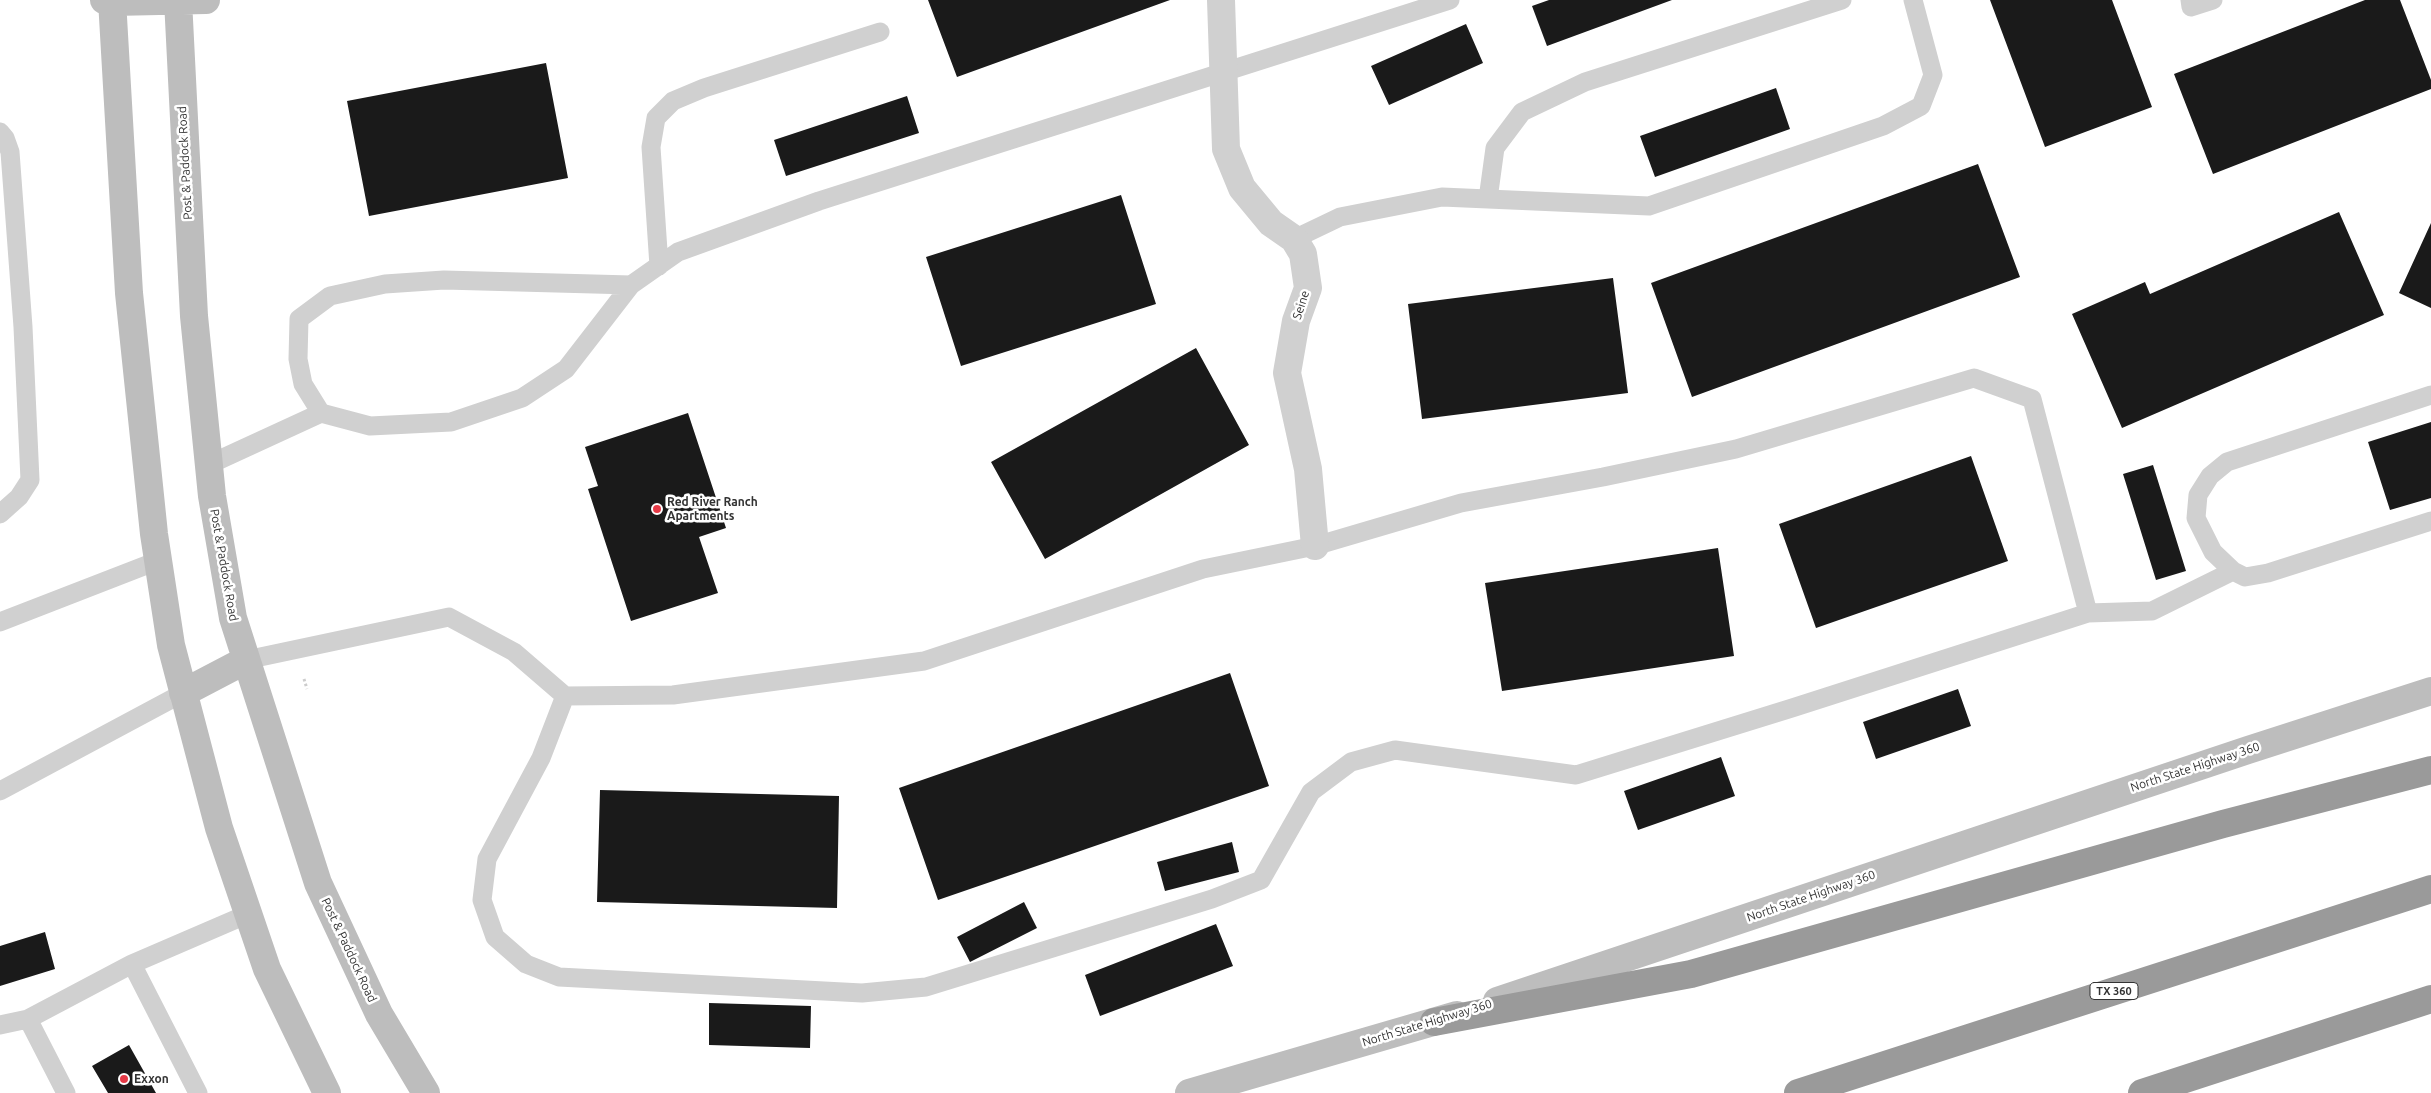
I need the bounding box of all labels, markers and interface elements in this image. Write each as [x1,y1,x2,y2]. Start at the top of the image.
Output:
street label: Post & Paddock Road [175,106,195,220]
street label: Seine [1290,289,1312,321]
place label: Red River Ranch Apartments [667,495,758,523]
marker: Red River Ranch Apartments [651,503,663,515]
street label: Post & Paddock Road [207,508,241,622]
street label: North State Highway 360 [2129,739,2261,795]
street label: North State Highway 360 [1745,867,1877,925]
street label: Post & Paddock Road [318,895,380,1005]
road number: TX 360 [2090,982,2138,999]
street label: North State Highway 360 [1360,996,1494,1050]
place label: Exxon [134,1072,169,1086]
marker: Exxon [118,1073,130,1085]

